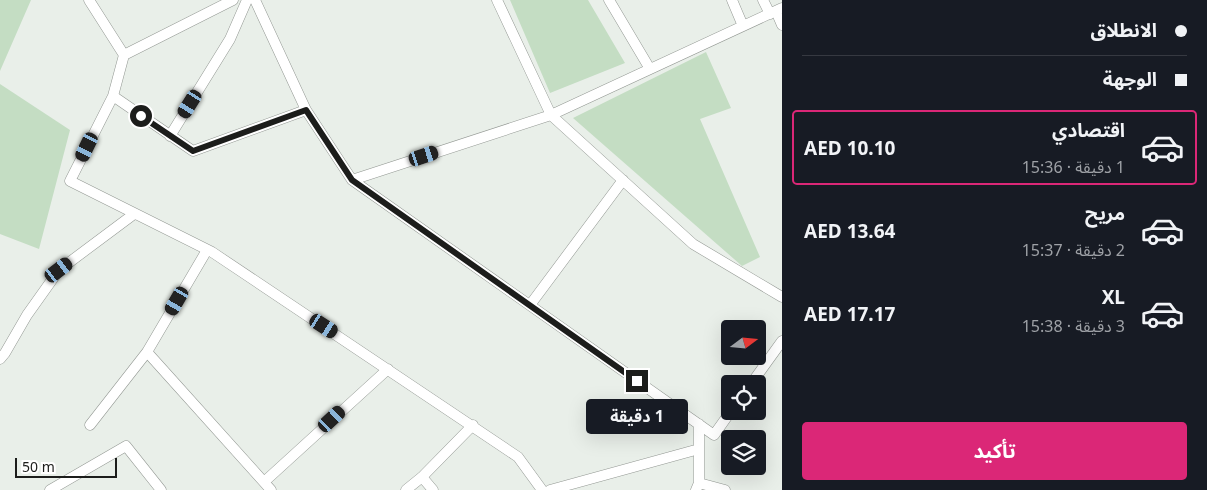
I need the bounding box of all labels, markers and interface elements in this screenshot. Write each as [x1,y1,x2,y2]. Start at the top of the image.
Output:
text: الانطلاق [1091,17,1157,43]
text: الوجهة [1103,66,1157,92]
car [175,87,204,121]
route start [130,105,152,127]
text: اقتصادي [1052,117,1125,143]
icon: car [1140,125,1185,170]
car [73,130,100,164]
text: AED 10.10 [804,135,895,161]
car [407,144,440,168]
text: 1 دقيقة · 15:36 [1022,156,1125,178]
text: مريح [1085,200,1125,226]
icon: car [1140,208,1185,253]
text: AED 13.64 [804,218,895,244]
text: 2 دقيقة · 15:37 [1022,239,1125,261]
car [42,255,75,285]
car [163,284,190,318]
text: XL [1102,284,1125,310]
icon: car [1140,291,1185,336]
text: AED 17.17 [804,301,895,327]
car [307,312,340,340]
text: 3 دقيقة · 15:38 [1022,315,1125,337]
north arrow [721,320,766,365]
map controls [721,320,766,475]
route end [626,370,648,392]
button: locate [721,375,766,420]
callout: 1 دقيقة [586,398,688,434]
car [315,403,348,435]
text: 1 دقيقة [610,405,664,427]
button: تأكيد [802,422,1187,480]
button: layers [721,430,766,475]
scale bar [15,455,118,478]
text: 50 m [22,457,55,476]

